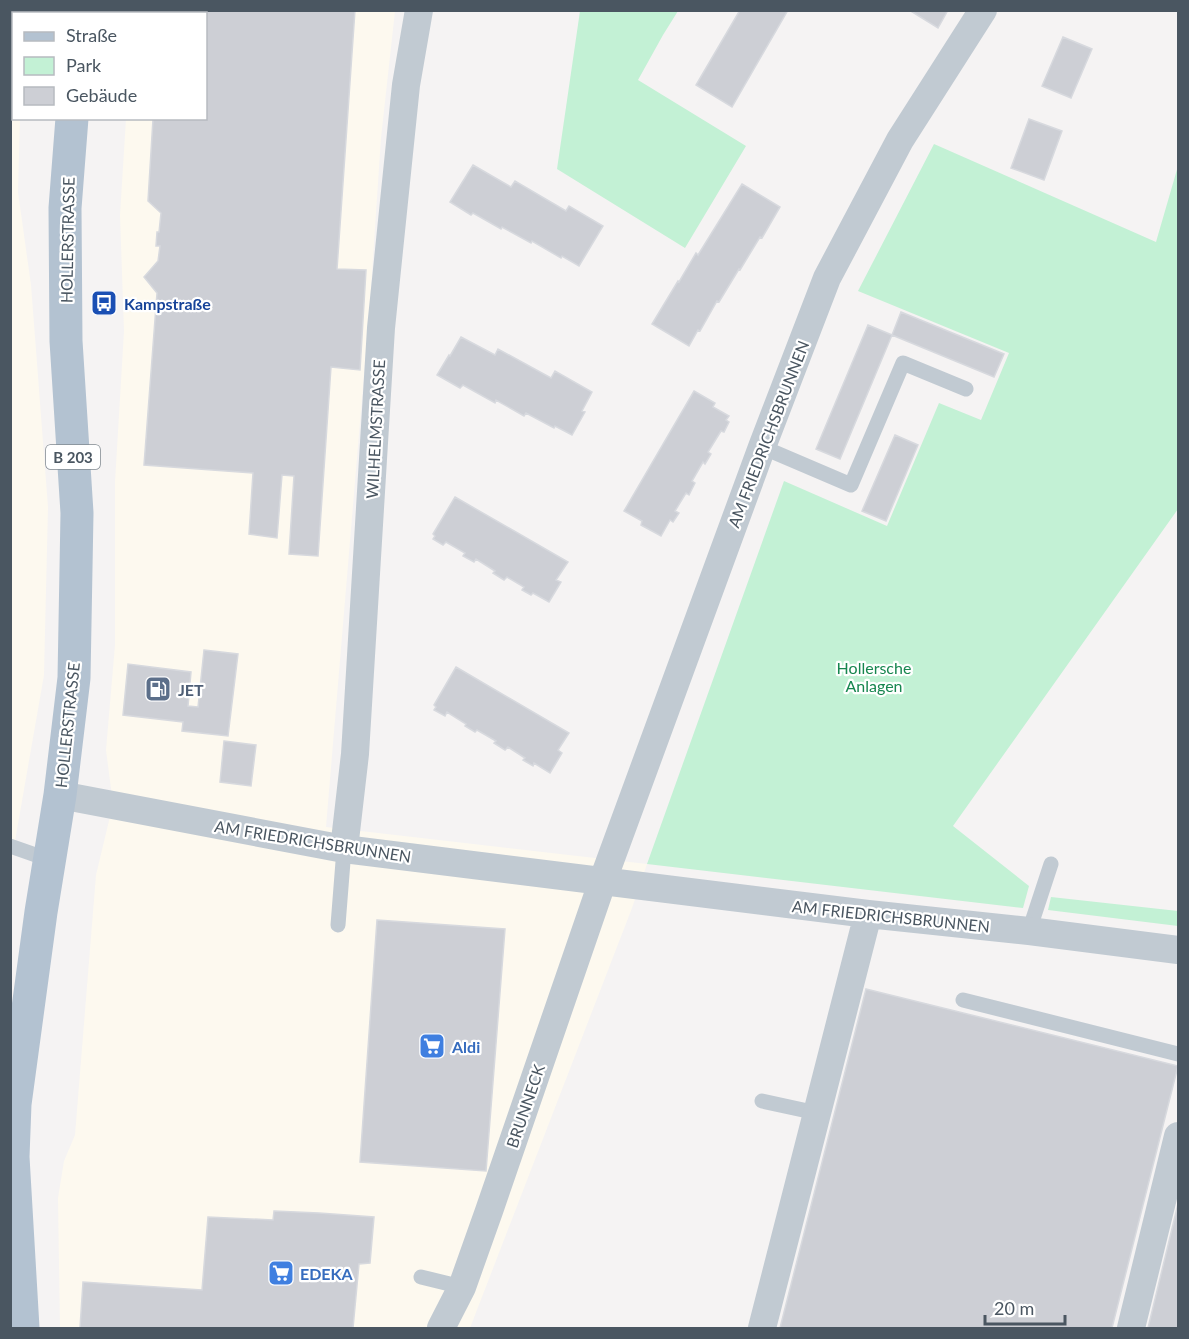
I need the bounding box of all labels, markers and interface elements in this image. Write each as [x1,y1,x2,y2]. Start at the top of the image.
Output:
legend [12,12,207,120]
text: Straße [66,24,117,46]
text: Park [66,54,102,76]
text: Gebäude [66,84,137,106]
street label: HOLLERSTRASSE [56,177,78,303]
bus stop icon: Kampstraße [89,288,119,318]
place label: Kampstraße [124,294,211,313]
street label: AM FRIEDRICHSBRUNNEN [724,338,812,530]
street label: WILHELMSTRASSE [362,359,388,499]
road number: B 203 [46,445,100,469]
park label: Hollersche Anlagen [837,658,911,695]
street label: HOLLERSTRASSE [51,661,83,789]
fuel station icon: JET [143,674,173,704]
place label: JET [178,680,204,699]
street label: AM FRIEDRICHSBRUNNEN [213,816,413,866]
street label: AM FRIEDRICHSBRUNNEN [791,896,991,936]
supermarket icon: Aldi [417,1031,447,1061]
place label: Aldi [451,1037,480,1056]
street label: BRUNNECK [502,1062,548,1150]
supermarket icon: EDEKA [266,1258,296,1288]
place label: EDEKA [300,1264,354,1283]
scale bar [985,1288,1064,1326]
text: 20 m [994,1297,1034,1319]

